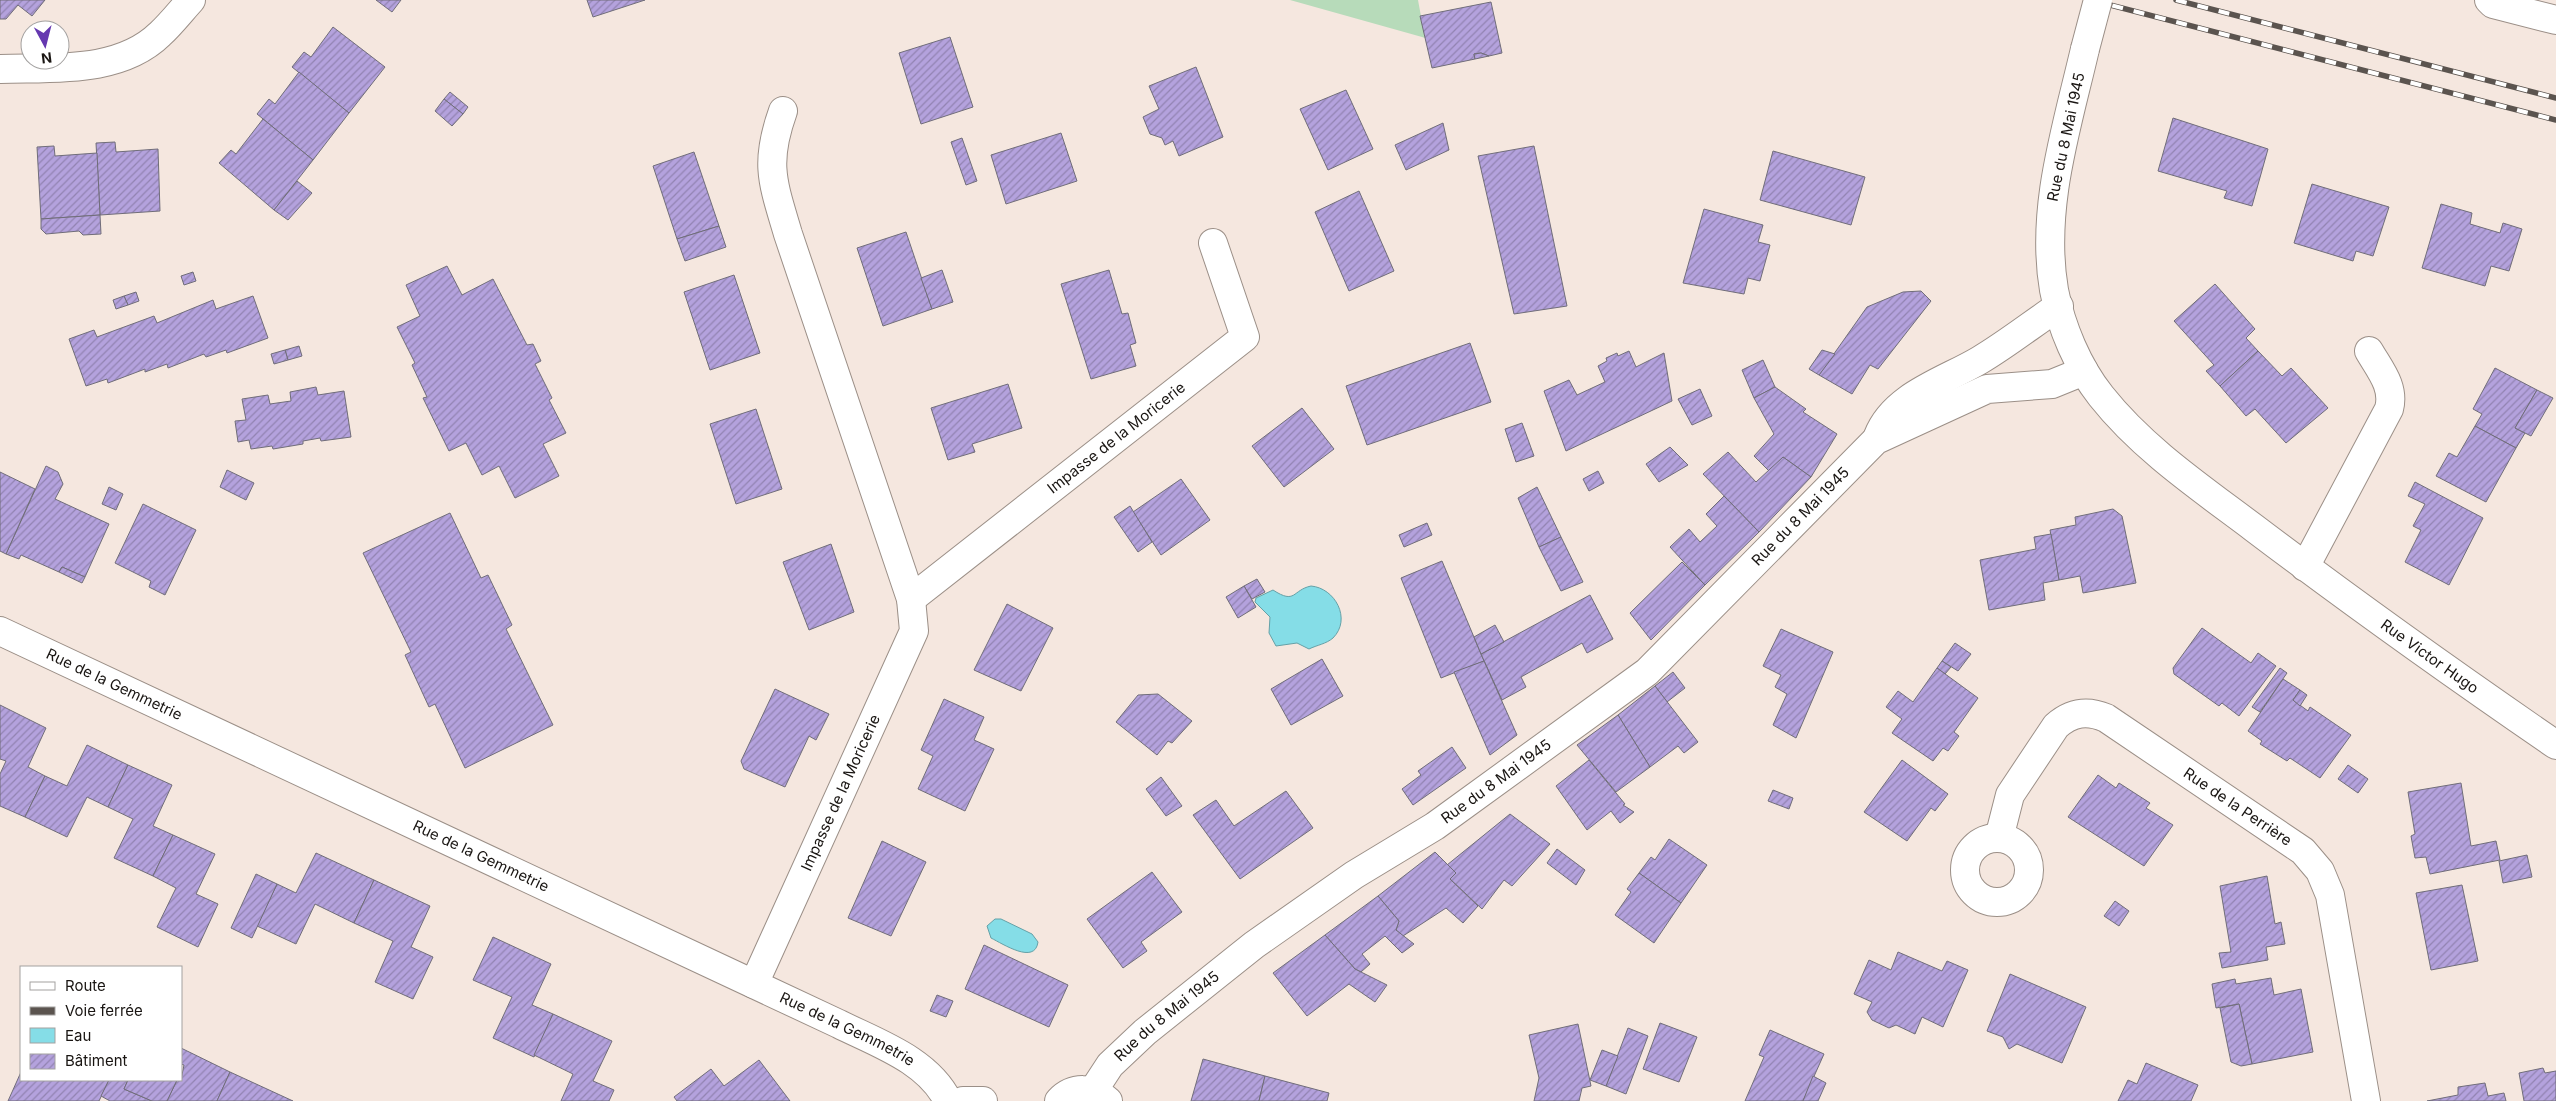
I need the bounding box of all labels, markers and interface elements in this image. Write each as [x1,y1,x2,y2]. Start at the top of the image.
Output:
north arrow [20,20,70,70]
text: N [40,49,53,67]
street label: Rue du 8 Mai 1945 [2043,71,2088,203]
street label: Impasse de la Moricerie [1043,378,1189,497]
street label: Rue du 8 Mai 1945 [1747,463,1853,569]
street label: Rue Victor Hugo [2377,615,2483,697]
street label: Rue de la Gemmetrie [43,644,185,724]
street label: Impasse de la Moricerie [797,711,884,874]
street label: Rue du 8 Mai 1945 [1437,735,1555,827]
street label: Rue de la Perrière [2180,763,2296,850]
street label: Rue de la Gemmetrie [410,816,552,896]
legend [20,966,182,1081]
street label: Rue du 8 Mai 1945 [1110,966,1223,1065]
text: Route [65,976,106,995]
street label: Rue de la Gemmetrie [777,988,919,1070]
text: Voie ferrée [65,1001,143,1020]
text: Eau [65,1026,91,1045]
text: Bâtiment [65,1051,128,1070]

